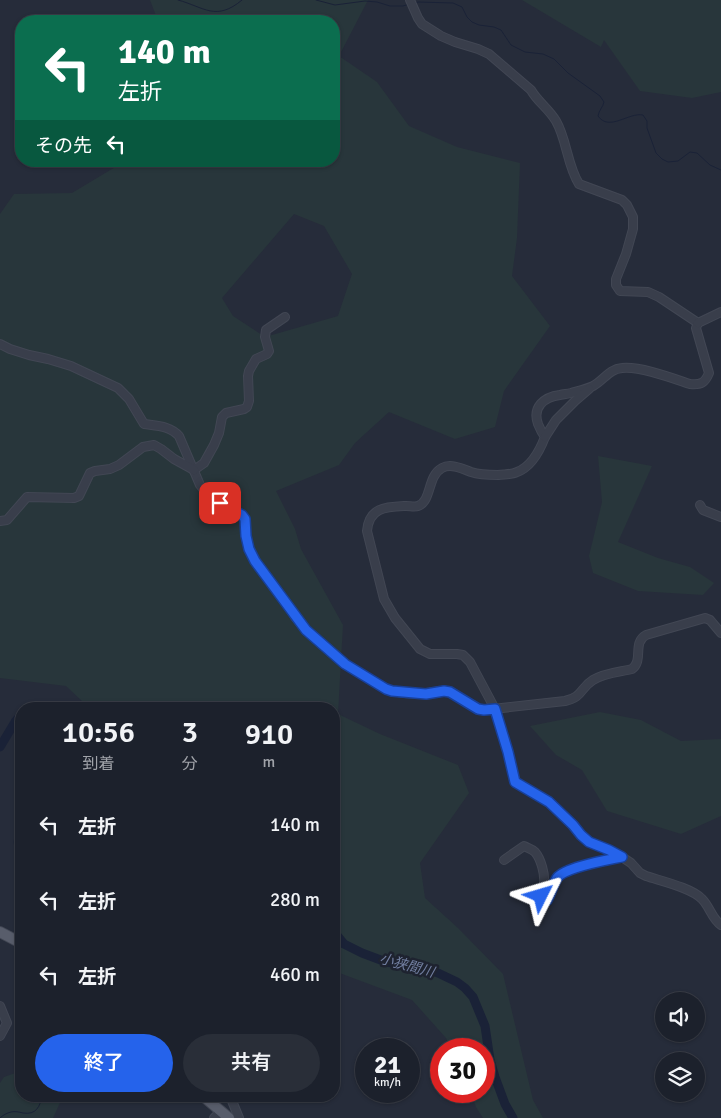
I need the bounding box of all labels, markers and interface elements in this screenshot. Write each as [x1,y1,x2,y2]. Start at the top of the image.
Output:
text: 140 m [118,30,211,73]
icon: left [35,35,100,100]
text: 左折 [118,78,162,105]
icon: left [102,130,130,158]
text: その先 [35,134,92,158]
pin [199,482,241,524]
icon: arrive [206,489,234,517]
text: 10:56 [62,714,135,751]
text: 3 [182,714,198,751]
text: 910 [245,716,293,753]
text: m [263,752,275,772]
text: 到着 [82,754,114,774]
text: 分 [182,754,198,774]
icon: left [35,811,63,839]
text: 140 m [270,813,320,837]
text: 左折 [78,815,116,839]
position arrow [514,869,566,921]
icon: left [35,886,63,914]
text: 280 m [270,888,320,912]
text: 左折 [78,890,116,914]
water label: 小狭間川 [378,950,438,981]
icon: left [35,961,63,989]
text: 460 m [270,963,320,987]
text: 左折 [78,965,116,989]
map controls [655,992,705,1102]
button: sound [655,992,705,1042]
button: 終了 [35,1034,173,1092]
button: 共有 [183,1034,320,1092]
speed limit sign: 30 [430,1038,495,1103]
text: 21 [374,1049,401,1080]
button: layers [655,1052,705,1102]
text: km/h [374,1075,401,1090]

